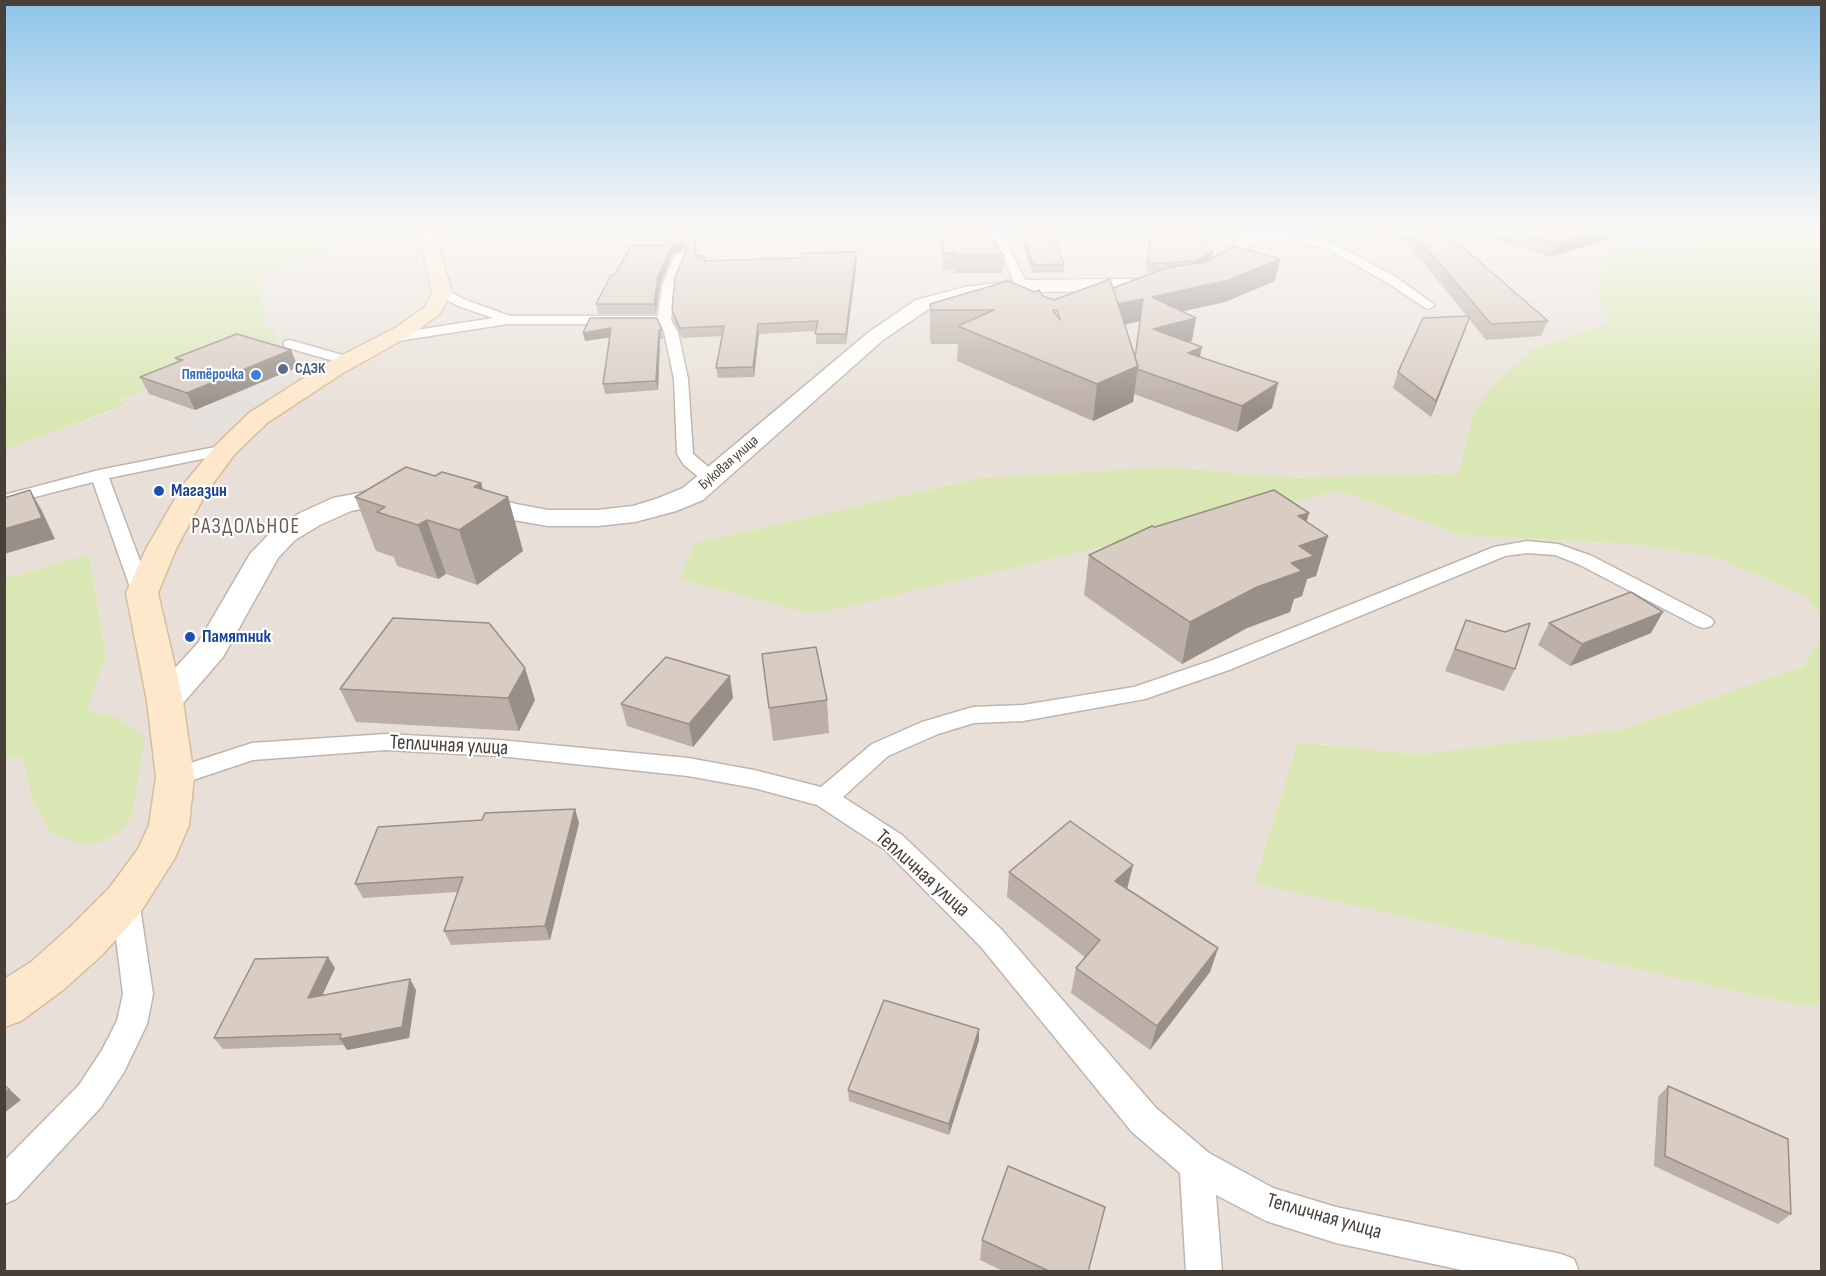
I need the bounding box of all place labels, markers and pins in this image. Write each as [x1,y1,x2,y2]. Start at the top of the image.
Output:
place label: СДЭК [295,360,325,378]
marker: СДЭК [276,362,290,376]
place label: Пятёрочка [182,366,244,384]
marker: Пятёрочка [249,368,263,382]
place label: Магазин [171,480,227,502]
marker: Магазин [152,484,166,498]
place label: Памятник [202,626,271,648]
marker: Памятник [183,630,197,644]

